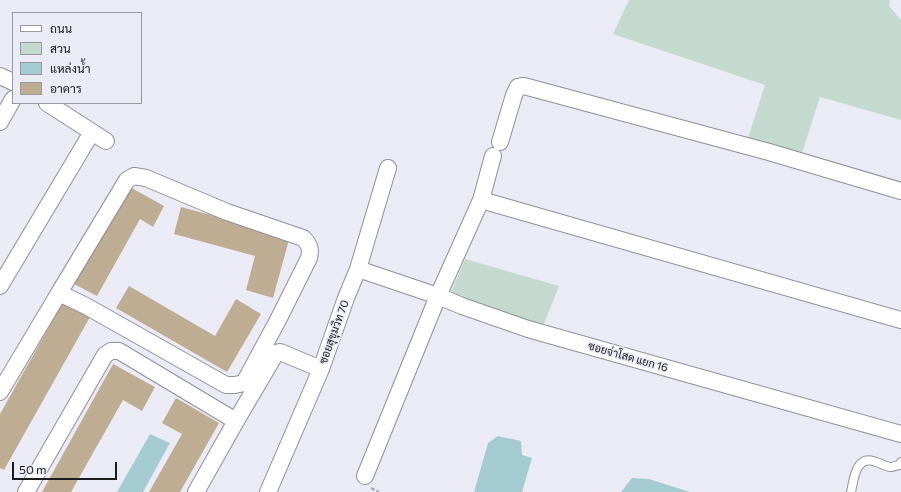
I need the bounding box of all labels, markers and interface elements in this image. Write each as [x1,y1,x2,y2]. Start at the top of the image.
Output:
legend [12,12,142,104]
text: ถนน [50,21,72,35]
text: สวน [50,41,71,55]
text: แหล่งน้ำ [50,61,90,75]
text: อาคาร [50,81,82,95]
street label: ซอยสุขุมวิท 70 [316,298,352,366]
street label: ซอยจ่าโสด แยก 16 [586,339,670,375]
scale bar [14,454,119,480]
text: 50 m [19,462,47,476]

